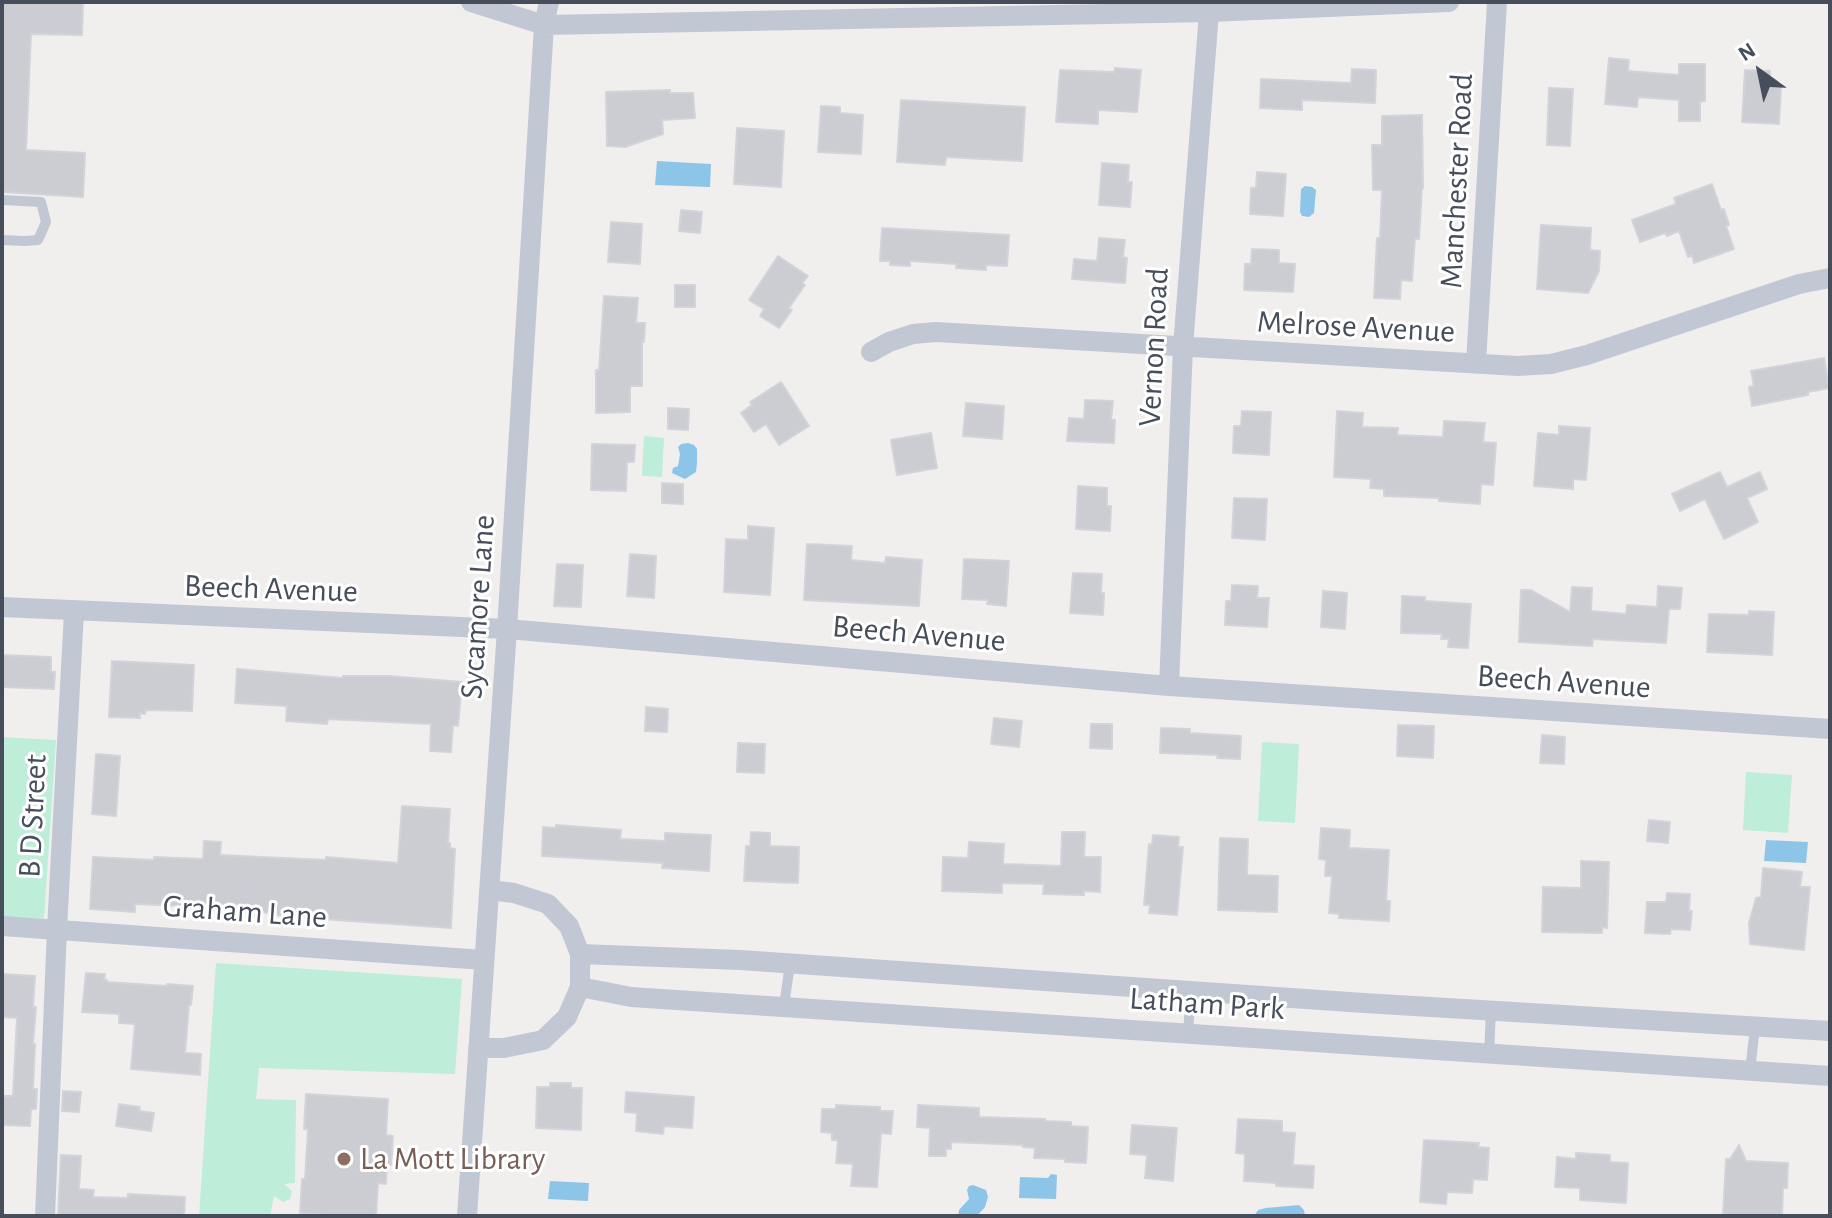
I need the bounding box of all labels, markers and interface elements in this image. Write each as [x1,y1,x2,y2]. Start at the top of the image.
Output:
north arrow [1720,32,1800,112]
text: N [1735,38,1759,65]
street label: Manchester Road [1432,73,1482,289]
street label: Vernon Road [1131,267,1177,427]
street label: Melrose Avenue [1256,303,1456,351]
street label: Sycamore Lane [452,514,504,700]
street label: Beech Avenue [183,567,359,611]
street label: Beech Avenue [831,607,1007,661]
street label: Beech Avenue [1476,657,1652,707]
street label: B D Street [11,753,55,879]
street label: Graham Lane [162,887,328,937]
street label: Latham Park [1128,979,1286,1029]
place label: La Mott Library [360,1140,545,1178]
marker: La Mott Library [335,1150,353,1168]

